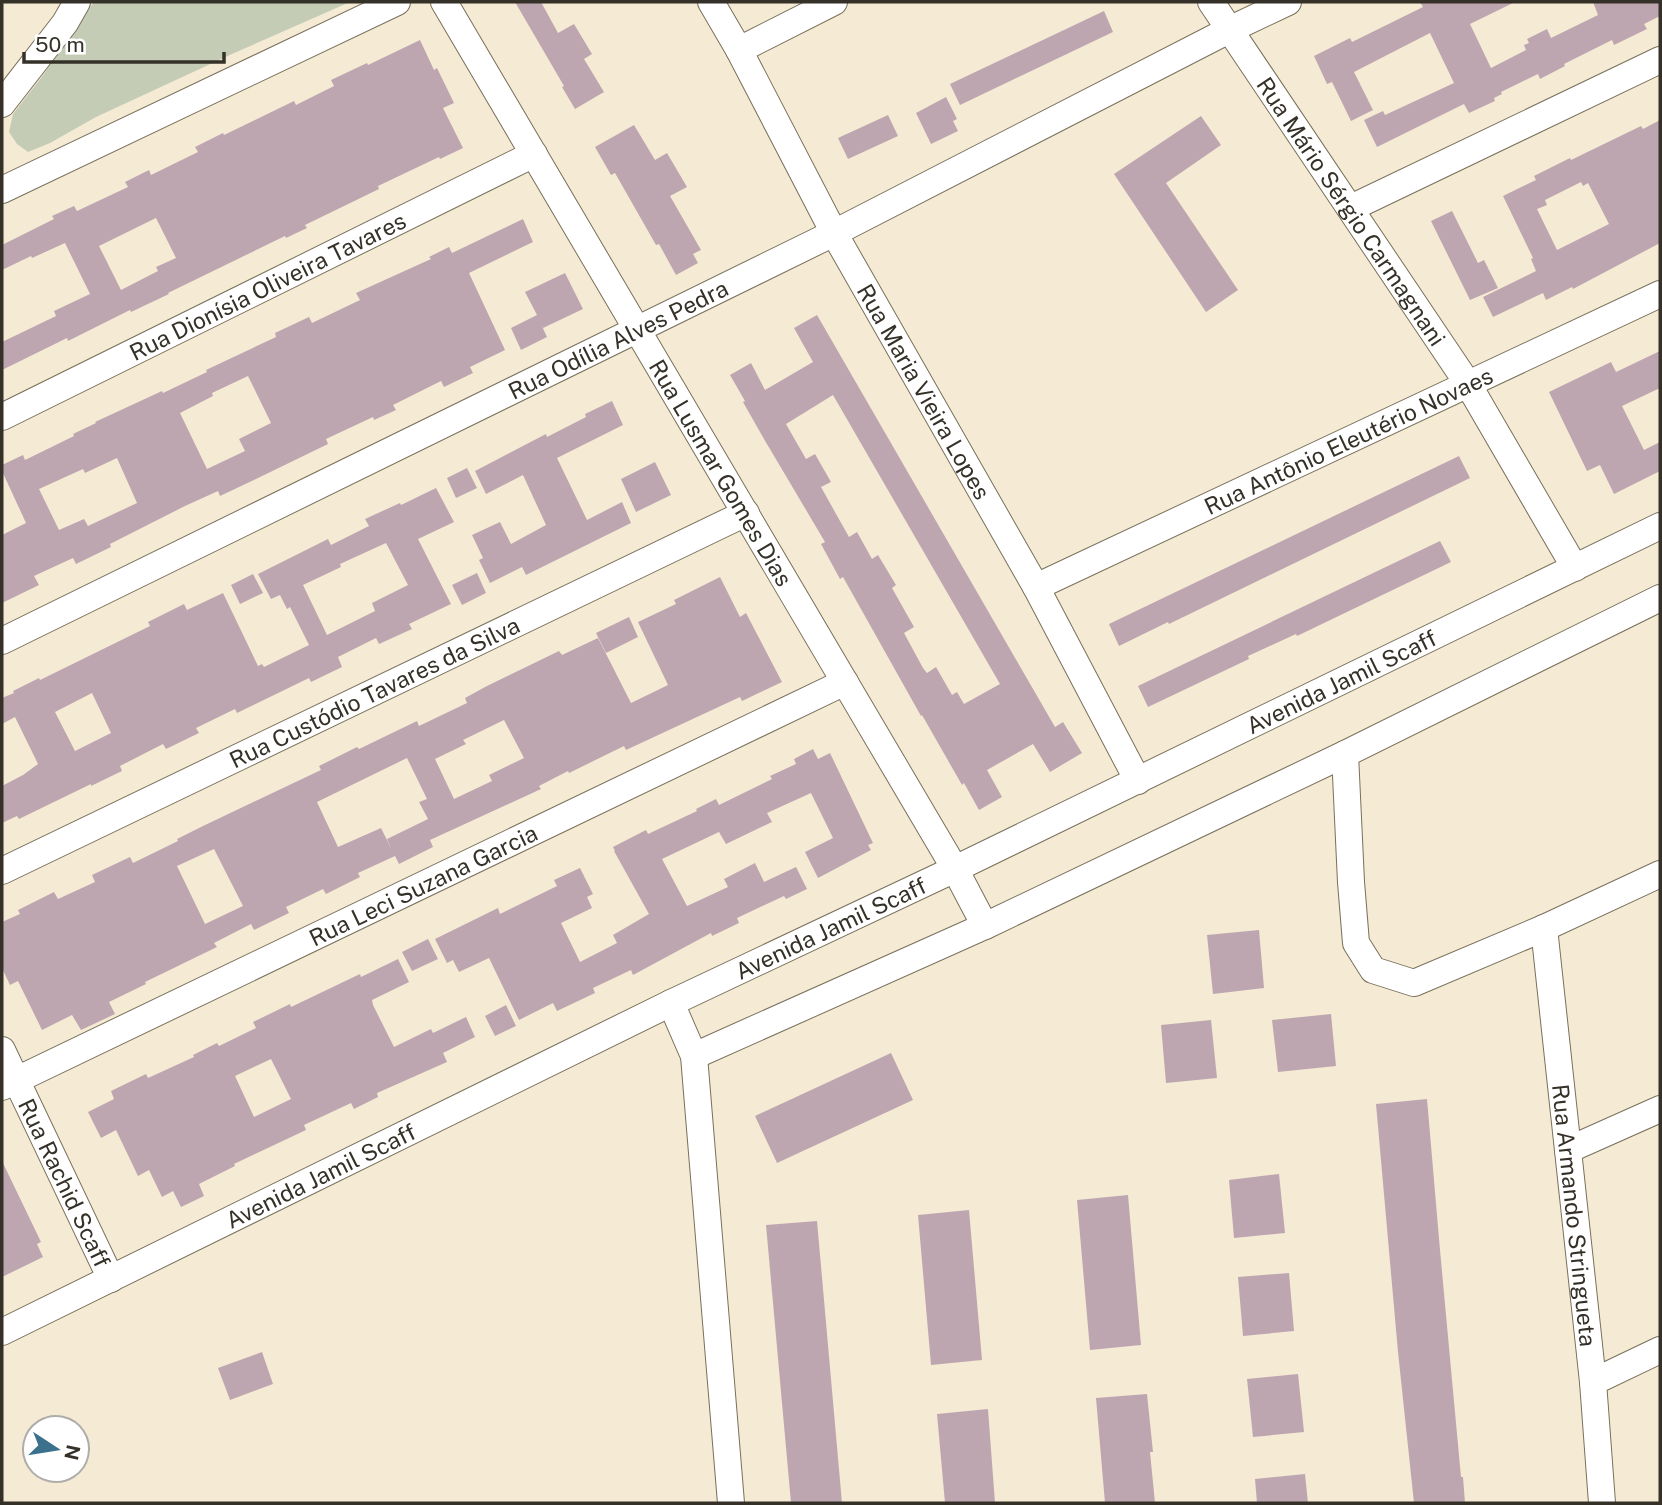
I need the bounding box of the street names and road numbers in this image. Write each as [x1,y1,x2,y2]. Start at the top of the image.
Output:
street label: Rua Mário Sérgio Carmagnani [1252,72,1452,351]
street label: Rua Dionísia Oliveira Tavares [125,206,410,365]
street label: Rua Odília Alves Pedra [504,274,732,404]
street label: Rua Maria Vieira Lopes [852,279,996,504]
street label: Rua Lusmar Gomes Dias [644,354,798,591]
street label: Rua Antônio Eleutério Novaes [1200,361,1497,520]
street label: Rua Custódio Tavares da Silva [225,611,524,773]
street label: Avenida Jamil Scaff [1242,623,1441,739]
street label: Rua Leci Suzana Garcia [304,818,541,951]
street label: Avenida Jamil Scaff [731,871,930,984]
street label: Rua Armando Stringueta [1547,1083,1603,1348]
street label: Rua Rachid Scaff [14,1094,117,1271]
street label: Avenida Jamil Scaff [221,1117,420,1233]

